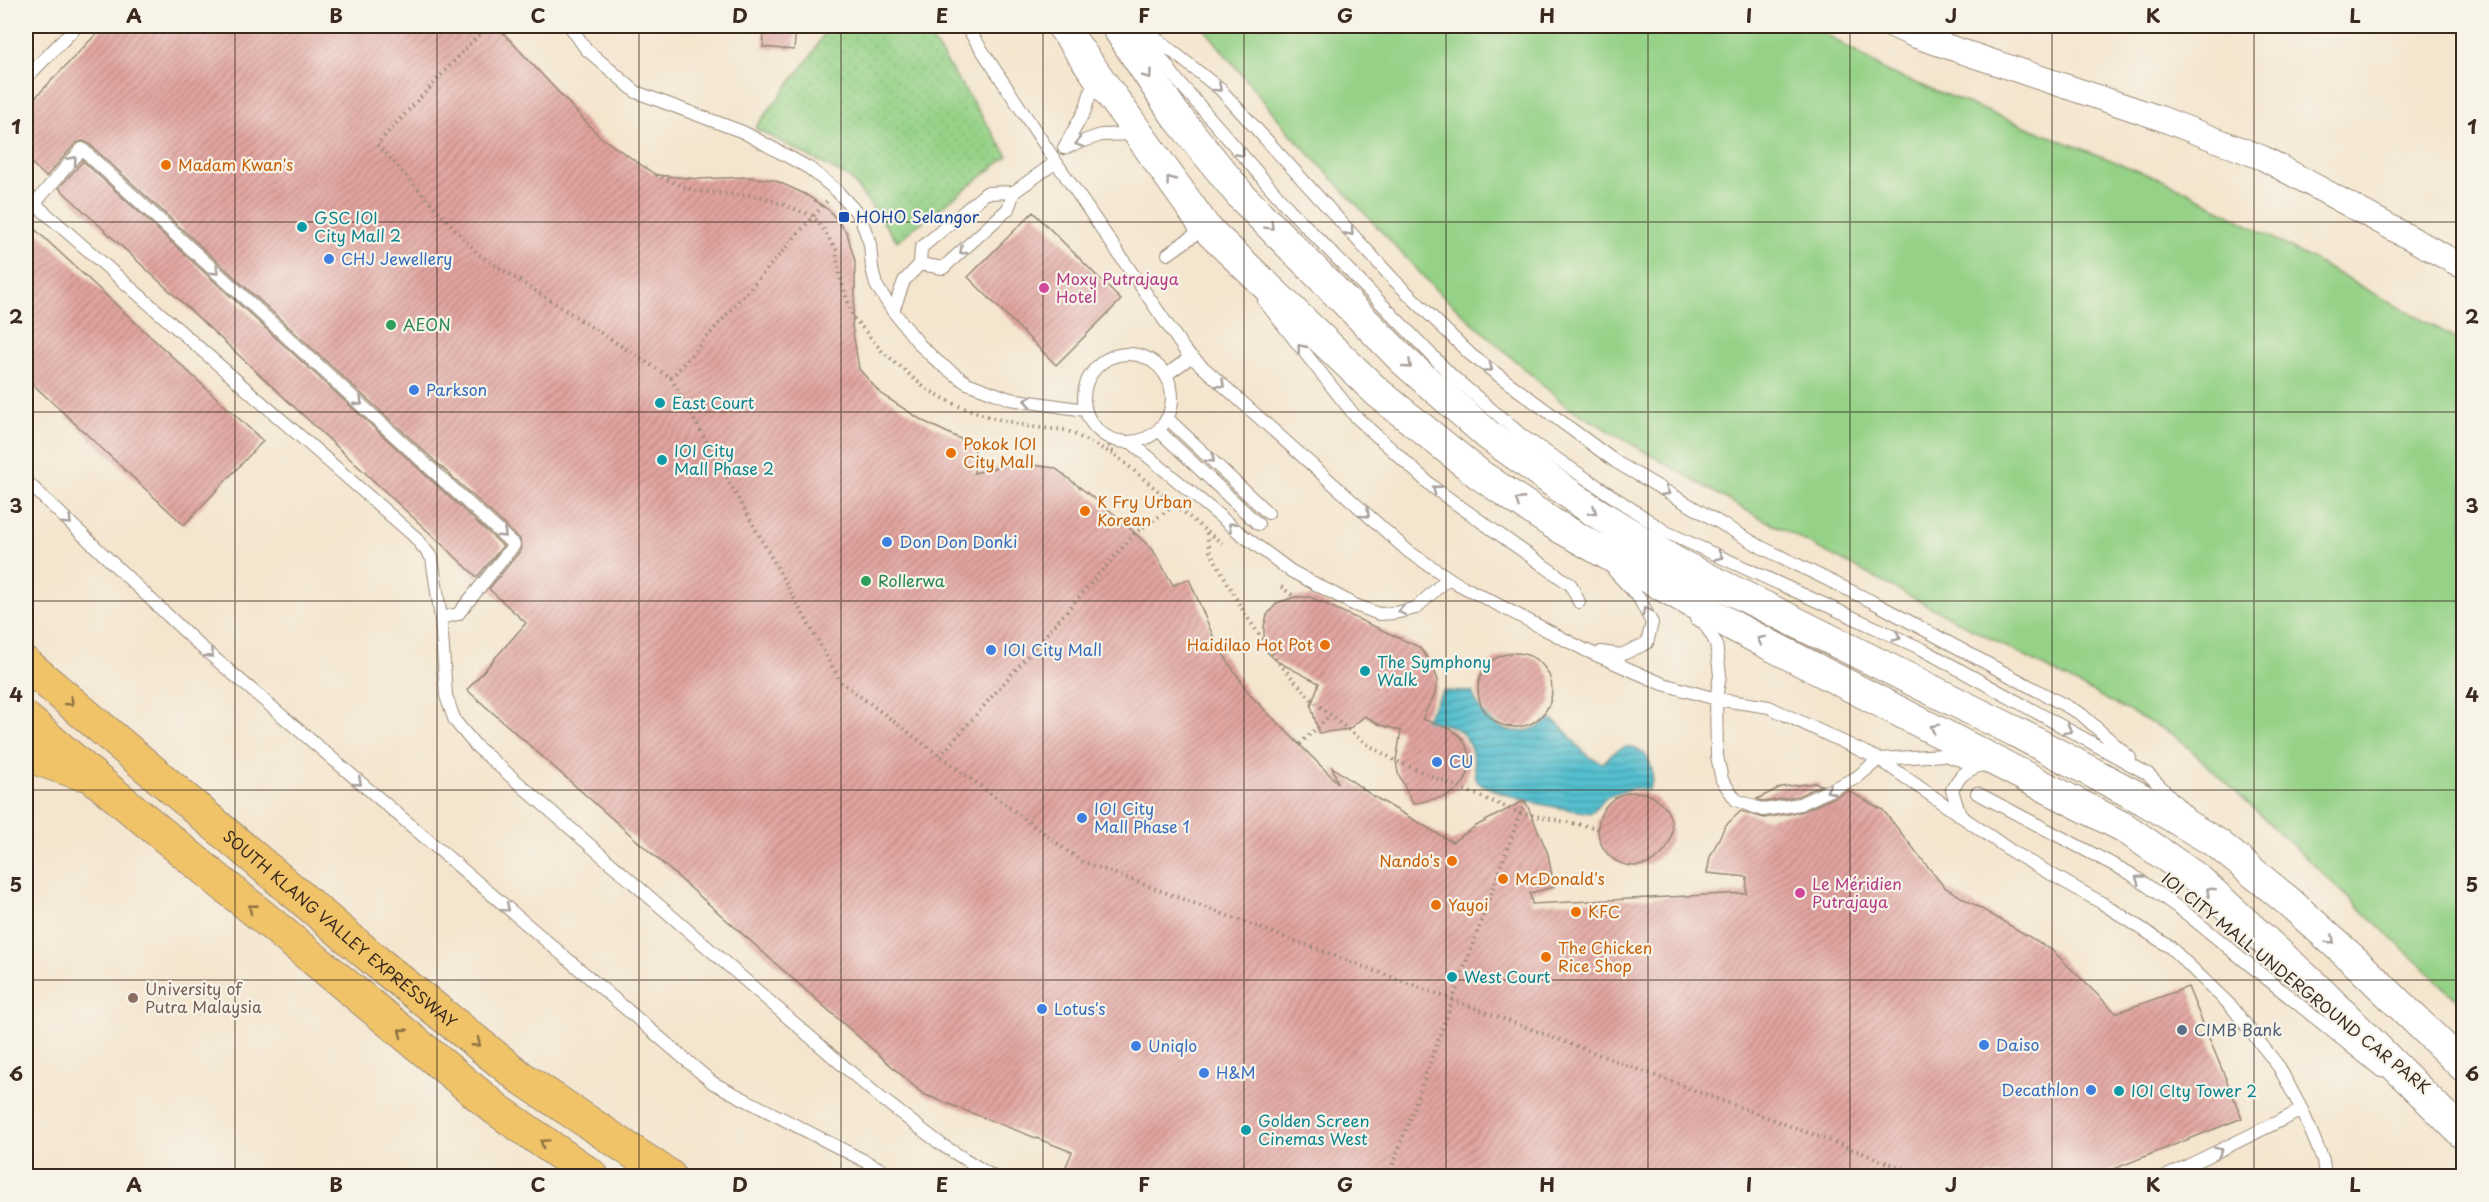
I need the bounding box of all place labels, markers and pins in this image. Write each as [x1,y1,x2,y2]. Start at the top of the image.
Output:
place label: Madam Kwan's [178,152,293,176]
marker: Madam Kwan's [159,158,173,172]
place label: HOHO Selangor [856,204,980,228]
place label: GSC IOI City Mall 2 [314,205,401,247]
marker: HOHO Selangor [837,210,851,224]
marker: GSC IOI City Mall 2 [295,220,309,234]
place label: CHJ Jewellery [341,246,452,270]
marker: CHJ Jewellery [322,252,336,266]
place label: Moxy Putrajaya Hotel [1056,266,1179,308]
marker: Moxy Putrajaya Hotel [1037,281,1051,295]
place label: AEON [403,312,451,336]
marker: AEON [384,318,398,332]
place label: Parkson [426,377,487,401]
marker: Parkson [407,383,421,397]
place label: East Court [672,390,755,414]
marker: East Court [653,396,667,410]
place label: Pokok IOI City Mall [963,431,1036,473]
place label: IOI City Mall Phase 2 [674,438,774,480]
marker: Pokok IOI City Mall [944,446,958,460]
marker: IOI City Mall Phase 2 [655,453,669,467]
place label: K Fry Urban Korean [1097,489,1192,531]
marker: K Fry Urban Korean [1078,504,1092,518]
place label: Don Don Donki [899,529,1017,553]
marker: Don Don Donki [880,535,894,549]
place label: Rollerwa [878,568,945,592]
marker: Rollerwa [859,574,873,588]
place label: Haidilao Hot Pot [1187,632,1313,656]
place label: IOI City Mall [1003,637,1102,661]
marker: Haidilao Hot Pot [1318,638,1332,652]
marker: IOI City Mall [984,643,998,657]
place label: The Symphony Walk [1377,649,1491,691]
marker: The Symphony Walk [1358,664,1372,678]
place label: CU [1449,749,1473,773]
marker: CU [1430,755,1444,769]
place label: IOI City Mall Phase 1 [1094,796,1190,838]
marker: IOI City Mall Phase 1 [1075,811,1089,825]
place label: Nando's [1379,848,1440,872]
marker: Nando's [1445,854,1459,868]
place label: McDonald's [1515,866,1605,890]
place label: Le Méridien Putrajaya [1812,871,1902,913]
marker: McDonald's [1496,872,1510,886]
marker: Le Méridien Putrajaya [1793,886,1807,900]
place label: Yayoi [1448,892,1489,916]
marker: Yayoi [1429,898,1443,912]
place label: KFC [1588,899,1620,923]
marker: KFC [1569,905,1583,919]
place label: The Chicken Rice Shop [1558,935,1653,977]
marker: The Chicken Rice Shop [1539,950,1553,964]
place label: West Court [1464,964,1551,988]
marker: West Court [1445,970,1459,984]
place label: University of Putra Malaysia [145,976,262,1018]
marker: University of Putra Malaysia [126,991,140,1005]
place label: Lotus's [1054,996,1106,1020]
marker: Lotus's [1035,1002,1049,1016]
place label: CIMB Bank [2194,1017,2282,1041]
marker: CIMB Bank [2175,1023,2189,1037]
place label: Daiso [1996,1032,2039,1056]
place label: Uniqlo [1148,1033,1197,1057]
marker: Daiso [1977,1038,1991,1052]
marker: Uniqlo [1129,1039,1143,1053]
place label: H&M [1216,1060,1256,1084]
marker: H&M [1197,1066,1211,1080]
place label: Decathlon [2001,1077,2079,1101]
place label: IOI CIty Tower 2 [2131,1078,2257,1102]
marker: Decathlon [2084,1083,2098,1097]
marker: IOI CIty Tower 2 [2112,1084,2126,1098]
place label: Golden Screen Cinemas West [1258,1108,1369,1150]
marker: Golden Screen Cinemas West [1239,1123,1253,1137]

